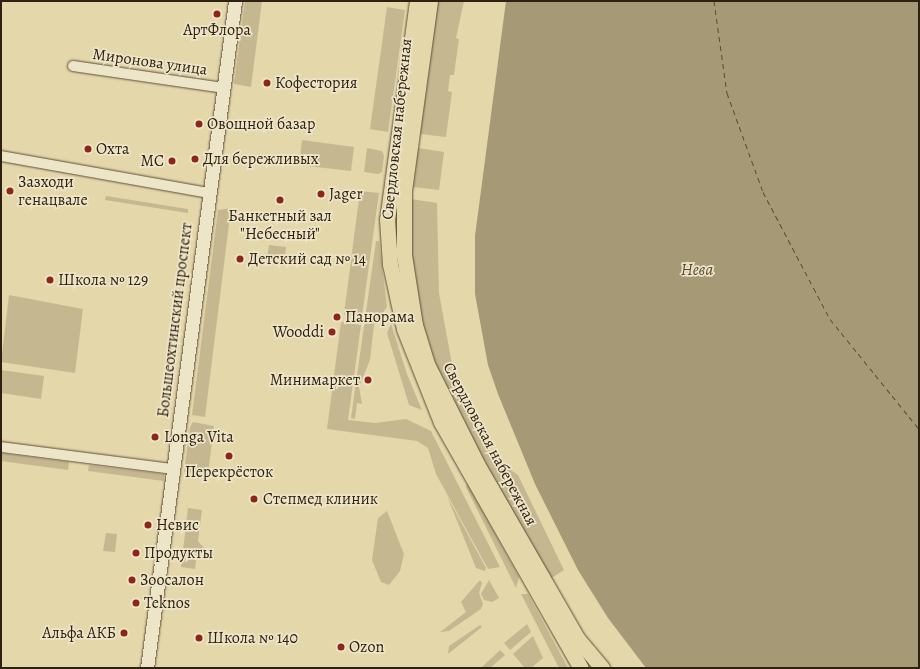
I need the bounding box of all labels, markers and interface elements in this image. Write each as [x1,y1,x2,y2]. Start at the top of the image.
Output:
marker: АртФлора [212,9,222,19]
place label: АртФлора [183,20,251,40]
street label: Свердловская набережная [378,38,416,220]
street label: Миронова улица [91,44,209,80]
place label: Кофестория [275,73,357,93]
marker: Кофестория [262,78,272,88]
place label: Овощной базар [207,114,315,134]
marker: Овощной базар [194,119,204,129]
place label: Охта [96,139,129,159]
marker: Охта [83,144,93,154]
place label: Для бережливых [203,149,319,169]
place label: MC [141,151,164,171]
marker: Для бережливых [190,154,200,164]
marker: MC [167,156,177,166]
place label: Зазходи генацвале [18,172,88,210]
place label: Jager [329,184,363,204]
marker: Зазходи генацвале [5,186,15,196]
marker: Jager [316,189,326,199]
marker: Банкетный зал "Небесный" [275,195,285,205]
place label: Банкетный зал "Небесный" [228,206,332,244]
street label: Большеохтинский проспект [154,222,196,418]
place label: Детский сад № 14 [248,249,366,269]
marker: Детский сад № 14 [235,254,245,264]
water label: Нева [681,260,713,280]
place label: Школа № 129 [58,270,148,290]
marker: Школа № 129 [45,275,55,285]
place label: Панорама [345,307,415,327]
marker: Панорама [332,312,342,322]
place label: Wooddi [273,322,324,342]
marker: Wooddi [327,327,337,337]
street label: Свердловская набережная [439,359,541,529]
place label: Минимаркет [270,370,360,390]
marker: Минимаркет [363,375,373,385]
place label: Longa Vita [164,427,234,447]
marker: Longa Vita [149,431,161,443]
marker: Перекрёсток [224,451,234,461]
place label: Перекрёсток [185,462,273,482]
place label: Степмед клиник [263,489,378,509]
marker: Степмед клиник [248,493,260,505]
place label: Невис [156,515,199,535]
marker: Невис [143,520,153,530]
place label: Продукты [144,543,213,563]
marker: Продукты [131,548,141,558]
place label: Зоосалон [140,570,204,590]
marker: Зоосалон [127,575,137,585]
place label: Teknos [144,593,190,613]
marker: Teknos [131,598,141,608]
place label: Альфа АКБ [42,623,116,643]
marker: Альфа АКБ [119,628,129,638]
place label: Школа № 140 [207,628,298,648]
marker: Школа № 140 [194,633,204,643]
place label: Ozon [349,637,384,657]
marker: Ozon [336,642,346,652]

